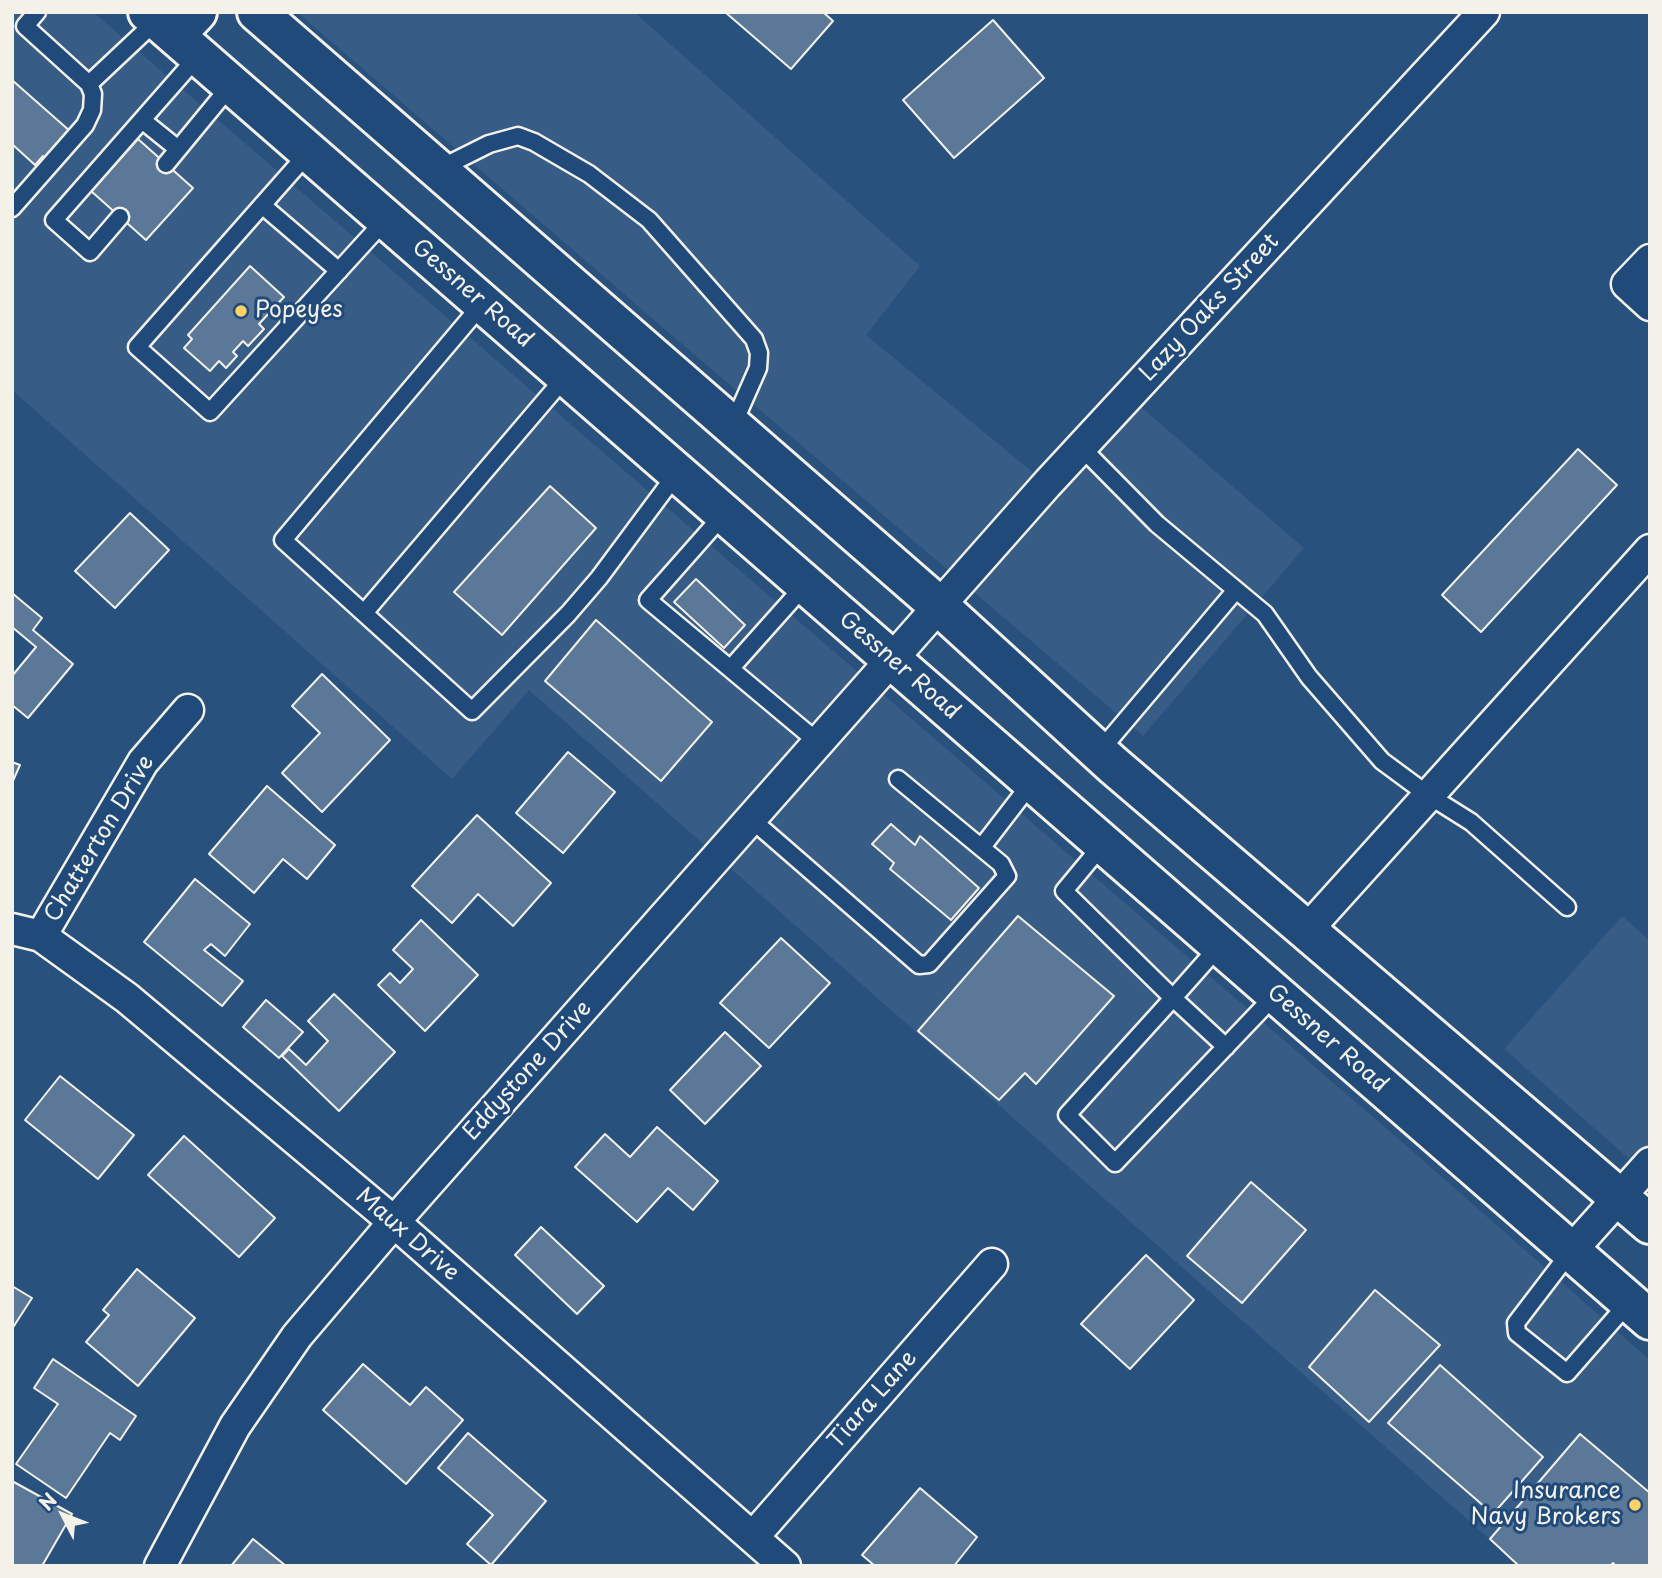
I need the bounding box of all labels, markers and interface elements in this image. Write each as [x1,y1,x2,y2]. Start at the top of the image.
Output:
street label: Lazy Oaks Street [1135,228,1285,388]
street label: Gessner Road [406,234,538,354]
place label: Popeyes [255,297,343,325]
marker: Popeyes [233,303,249,319]
street label: Gessner Road [833,606,965,726]
street label: Chatterton Drive [39,751,161,927]
street label: Gessner Road [1261,979,1393,1099]
street label: Eddystone Drive [458,996,598,1146]
street label: Maux Drive [350,1183,464,1287]
street label: Tiara Lane [823,1345,923,1455]
place label: Insurance Navy Brokers [1471,1478,1621,1532]
north arrow [28,1480,98,1550]
text: N [32,1486,63,1516]
marker: Insurance Navy Brokers [1627,1497,1643,1513]

